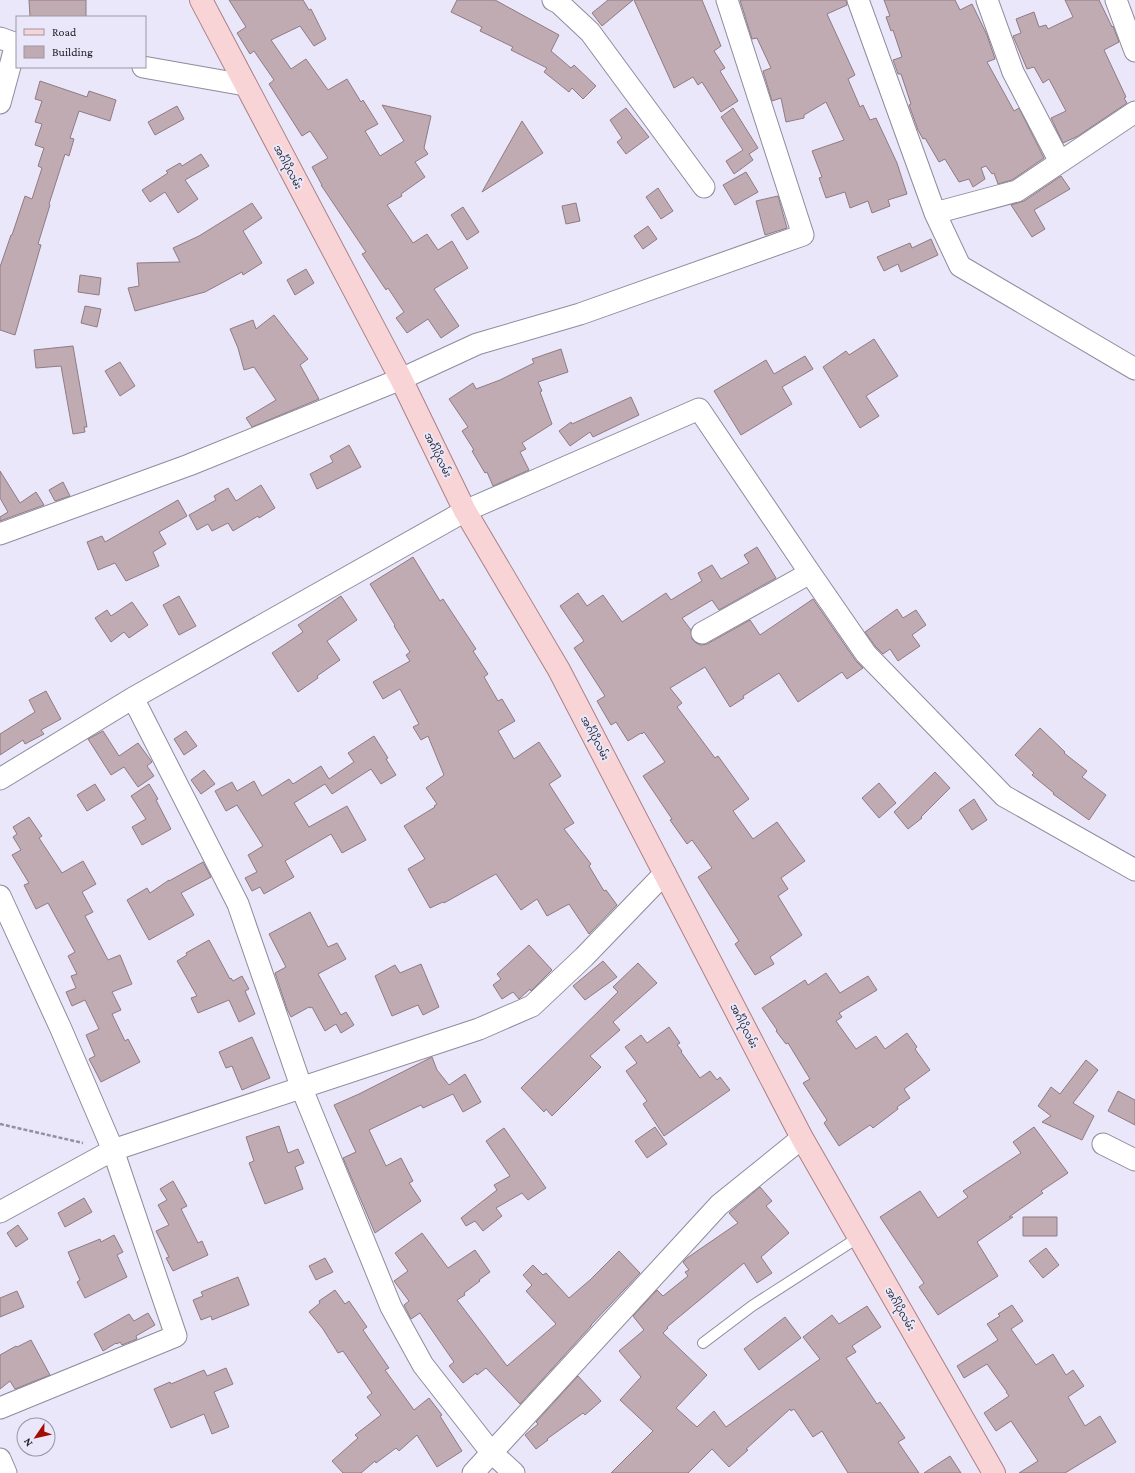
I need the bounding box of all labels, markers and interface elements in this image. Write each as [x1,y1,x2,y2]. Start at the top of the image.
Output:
legend [16,16,146,68]
text: Road [52,25,77,39]
text: Building [52,45,93,59]
street label: အင်္ဂါပိုလမ်း [269,142,306,192]
street label: အင်္ဂါပိုလမ်း [420,430,455,480]
street label: အင်္ဂါပိုလမ်း [576,713,613,763]
street label: အင်္ဂါပိုလမ်း [725,1001,762,1051]
street label: အင်္ဂါပိုလမ်း [881,1284,919,1334]
north arrow [16,1417,56,1457]
text: N [20,1436,35,1449]

